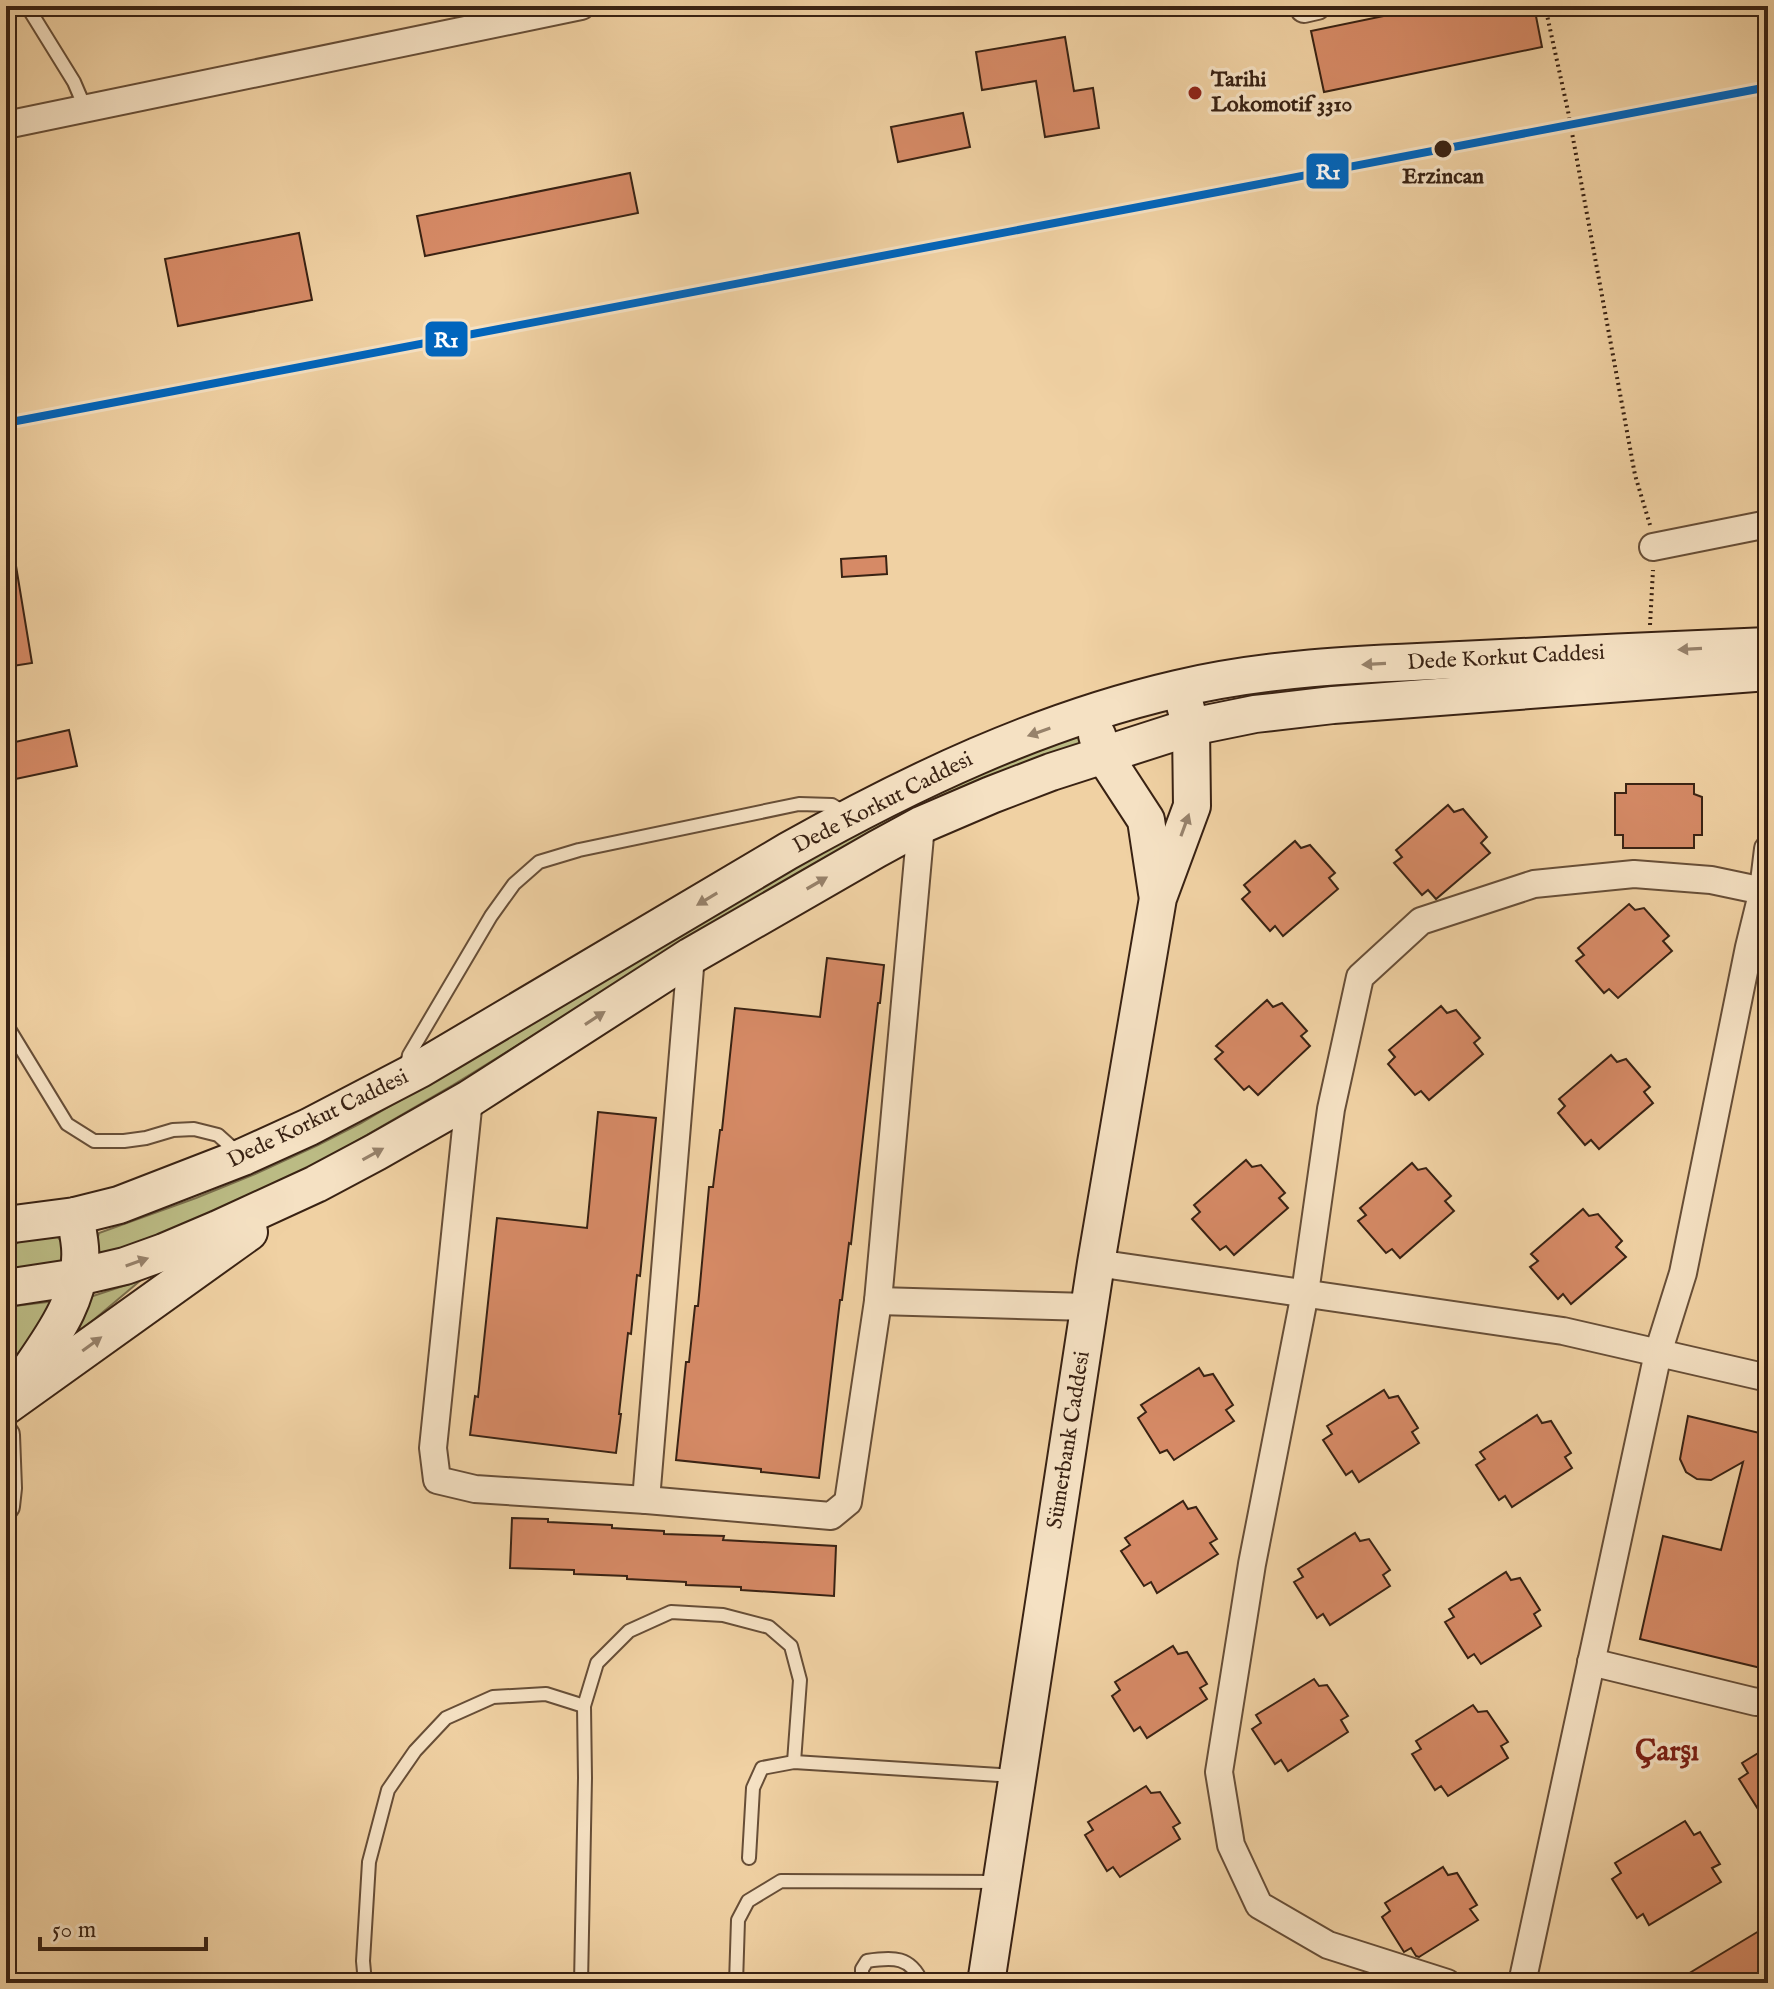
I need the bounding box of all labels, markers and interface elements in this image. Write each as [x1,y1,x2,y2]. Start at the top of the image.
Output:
place label: Tarihi Lokomotif 3310 [1210,66,1353,119]
marker: Tarihi Lokomotif 3310 [1186,84,1204,102]
marker: Erzincan [1432,138,1454,160]
line badge: R1 [1305,152,1350,190]
text: R1 [1316,159,1340,187]
place label: Erzincan [1402,163,1484,191]
line badge: R1 [424,320,469,358]
text: R1 [434,327,458,355]
street label: Dede Korkut Caddesi [1406,639,1606,677]
one-way arrow [1677,643,1702,656]
one-way arrow [1361,658,1386,671]
one-way arrow [1027,726,1051,738]
street label: Dede Korkut Caddesi [788,746,978,860]
one-way arrow [1179,813,1192,837]
one-way arrow [806,876,828,890]
one-way arrow [696,891,718,905]
one-way arrow [584,1011,606,1026]
street label: Dede Korkut Caddesi [223,1063,413,1175]
one-way arrow [362,1147,385,1160]
one-way arrow [125,1255,149,1267]
one-way arrow [82,1337,103,1352]
street label: Sümerbank Caddesi [1041,1349,1097,1531]
district label: Çarşı [1635,1733,1699,1771]
scale bar [40,1901,206,1951]
text: 50 m [52,1915,96,1946]

